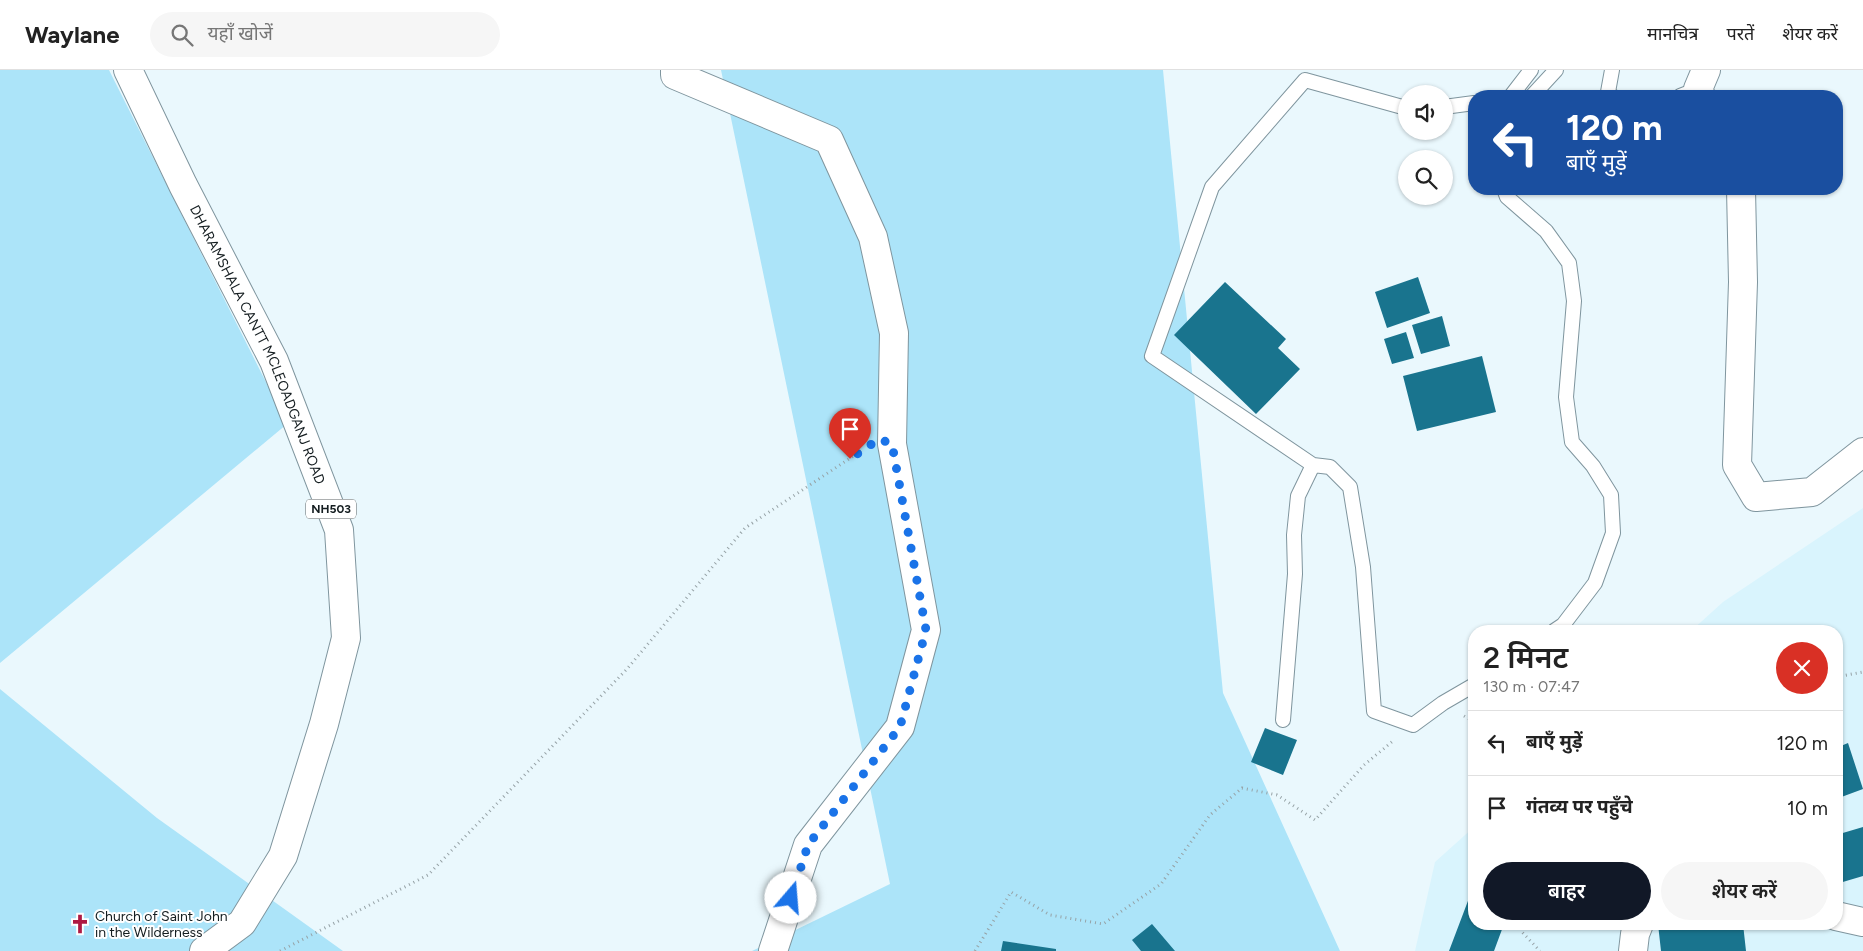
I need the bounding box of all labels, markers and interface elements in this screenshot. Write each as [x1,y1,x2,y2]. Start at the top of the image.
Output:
search box [150,12,500,57]
text: Waylane [25,20,120,49]
icon: search [168,21,196,49]
text: यहाँ खोजें [208,22,273,45]
text: मानचित्र [1647,23,1698,45]
text: परतें [1726,23,1754,45]
text: शेयर करें [1782,23,1838,45]
map controls [1398,85,1453,205]
button: sound [1398,85,1453,140]
text: 120 m [1566,107,1663,149]
icon: left [1483,110,1548,175]
text: बाएँ मुड़ें [1566,149,1627,176]
button: search [1398,150,1453,205]
street label: DHARAMSHALA CANTT MCLEOADGANJ ROAD [186,202,329,487]
pin [829,408,871,459]
icon: arrive [836,415,864,443]
road number: NH503 [306,499,356,518]
text: 2 मिनट [1483,639,1568,676]
button: close [1776,642,1828,694]
text: 130 m · 07:47 [1483,677,1580,696]
icon: left [1483,729,1511,757]
text: बाएँ मुड़ें [1526,730,1583,753]
text: 120 m [1776,732,1828,755]
icon: arrive [1483,794,1511,822]
text: गंतव्य पर पहुँचे [1526,795,1633,818]
text: 10 m [1787,797,1828,820]
button: बाहर [1483,862,1651,920]
button: शेयर करें [1661,862,1828,920]
position arrow [764,871,816,923]
place label: Church of Saint John in the Wilderness [95,908,228,941]
church icon: Church of Saint John in the Wilderness [69,913,91,935]

